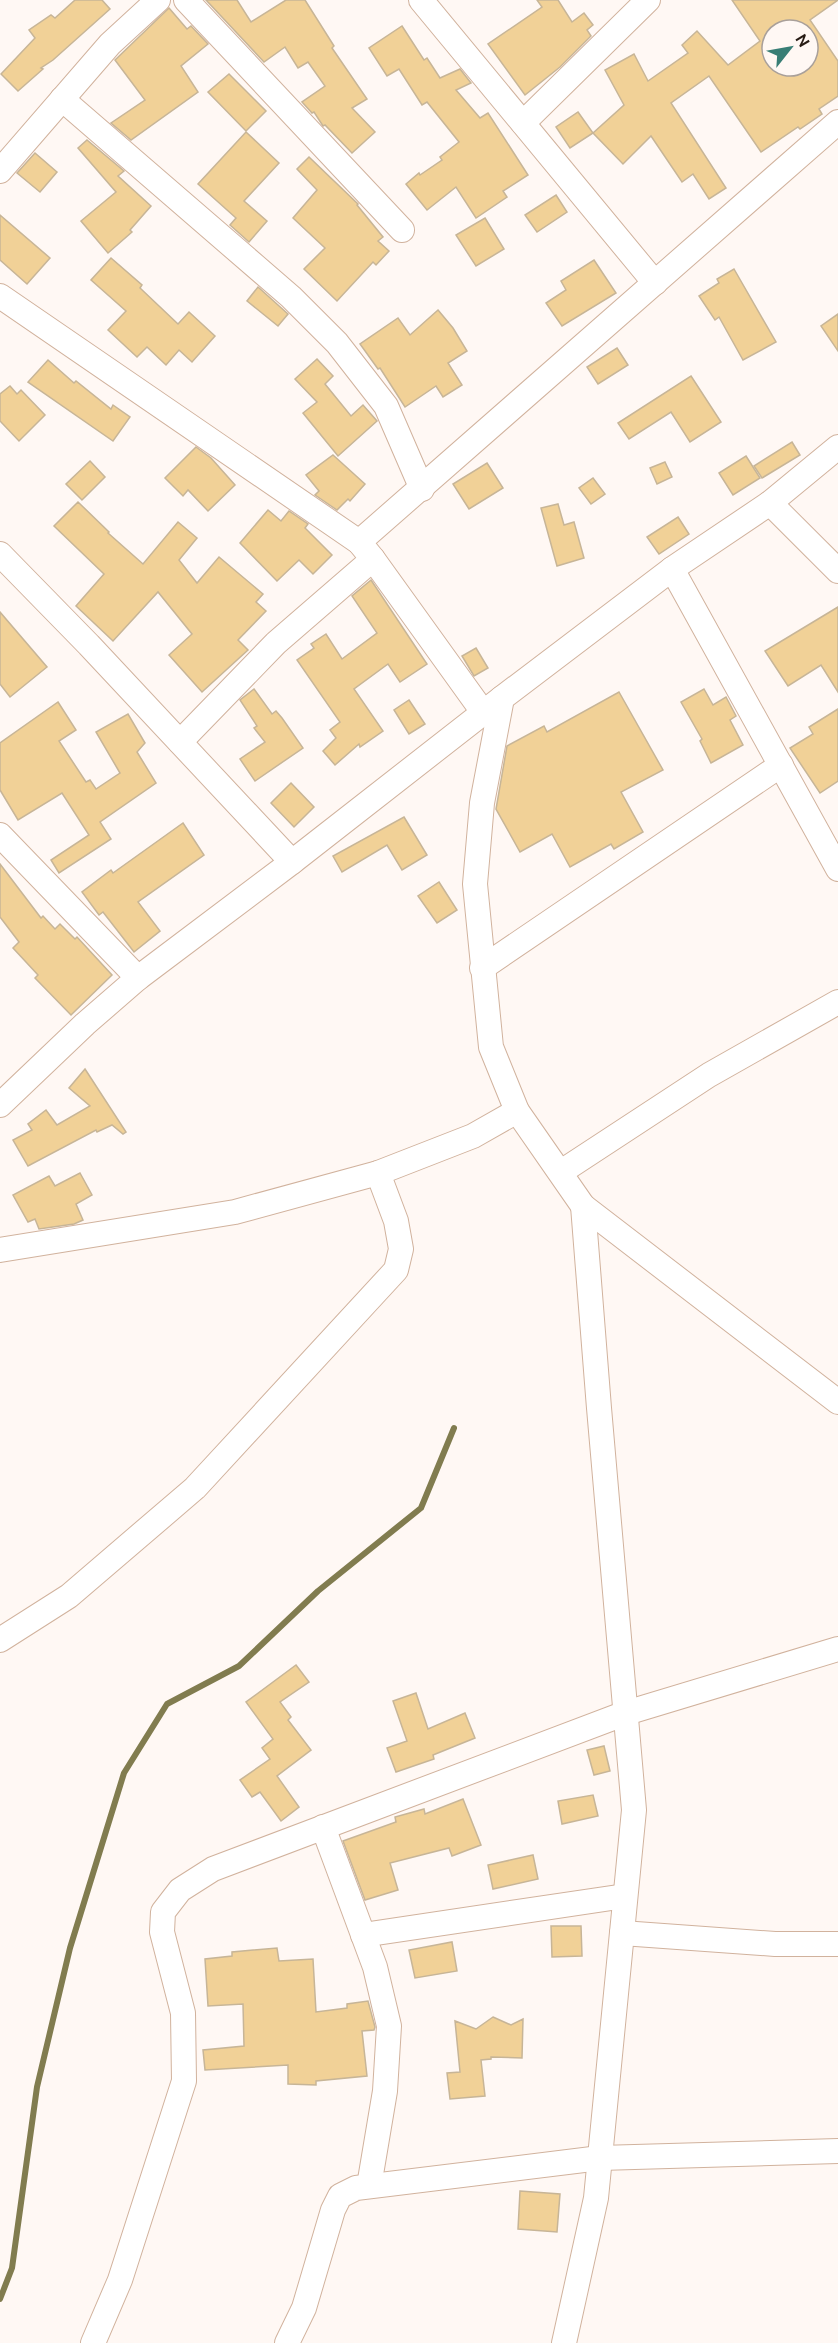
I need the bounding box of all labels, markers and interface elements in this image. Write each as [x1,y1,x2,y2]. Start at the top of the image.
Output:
north arrow [760,18,820,78]
text: N [792,31,814,50]

